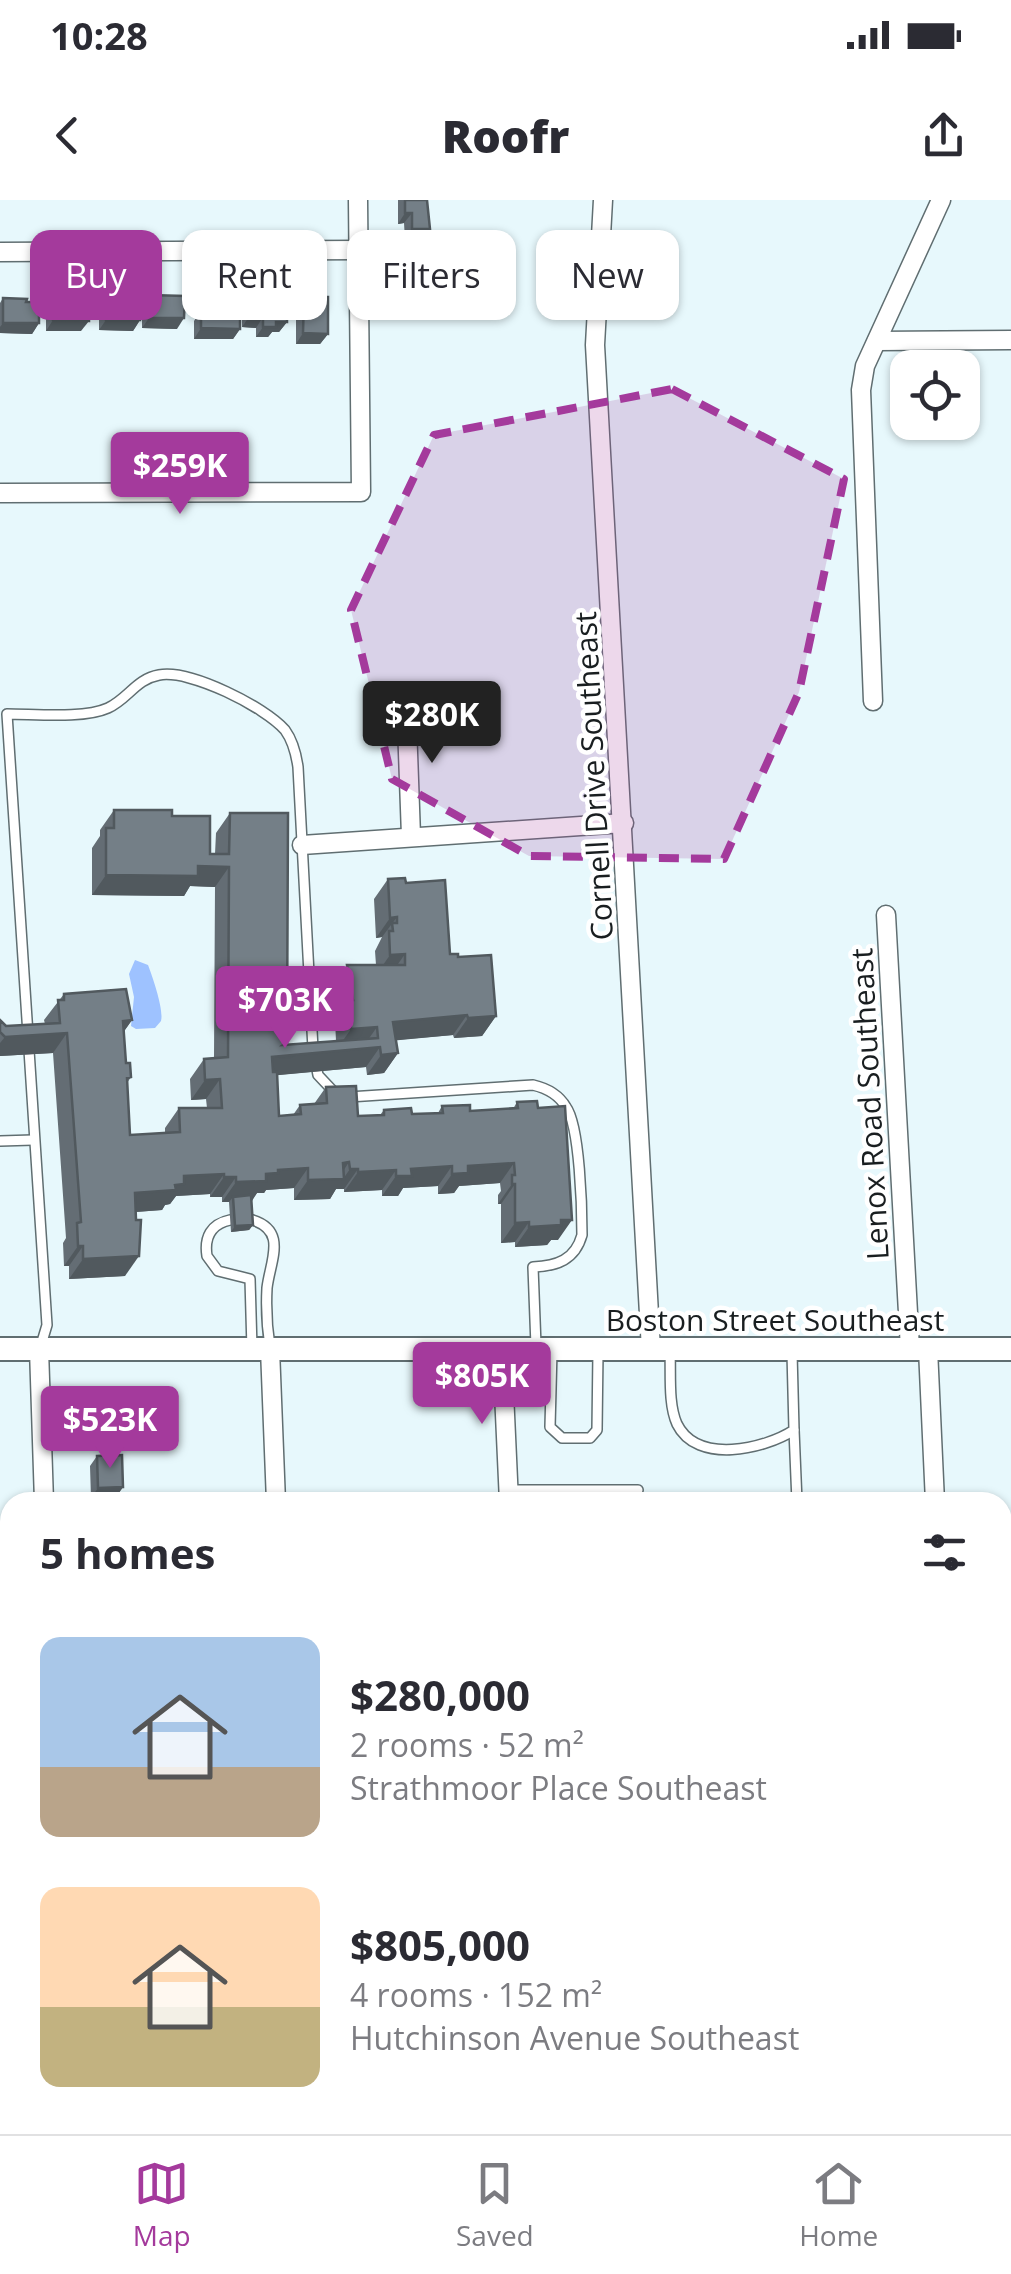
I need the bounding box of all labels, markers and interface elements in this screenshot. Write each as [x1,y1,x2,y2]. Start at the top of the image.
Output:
text: 10:28 [50,9,148,61]
text: Roofr [442,105,569,166]
icon: back [40,108,95,163]
icon: share [916,108,971,163]
chip: Buy [30,230,162,320]
chip: Rent [182,230,327,320]
chip: Filters [347,230,516,320]
chip: New [536,230,679,320]
map controls [890,350,980,440]
button: locate [890,350,980,440]
pin: $259K [110,432,250,517]
text: $259K [133,443,227,486]
street label: Cornell Drive Southeast [564,611,622,941]
pin: $280K [362,681,502,766]
text: $280K [385,692,479,735]
street label: Lenox Road Southeast [840,947,898,1261]
pin: $703K [215,966,355,1051]
text: $703K [238,977,332,1020]
street label: Boston Street Southeast [606,1299,944,1340]
pin: $805K [412,1342,552,1427]
text: $805K [435,1353,529,1396]
pin: $523K [40,1386,180,1471]
text: $523K [63,1397,157,1440]
text: 5 homes [40,1524,215,1581]
icon: filters [917,1525,972,1580]
text: $280,000 [350,1666,530,1723]
icon: home [120,1677,240,1797]
text: 2 rooms · 52 m² [350,1723,584,1766]
text: Strathmoor Place Southeast [350,1766,767,1809]
text: $805,000 [350,1916,530,1973]
icon: home [120,1927,240,2047]
text: 4 rooms · 152 m² [350,1973,602,2016]
text: Hutchinson Avenue Southeast [350,2016,799,2059]
tab: Map [133,2156,191,2254]
tab: Saved [456,2156,534,2254]
tab: Home [799,2156,878,2254]

